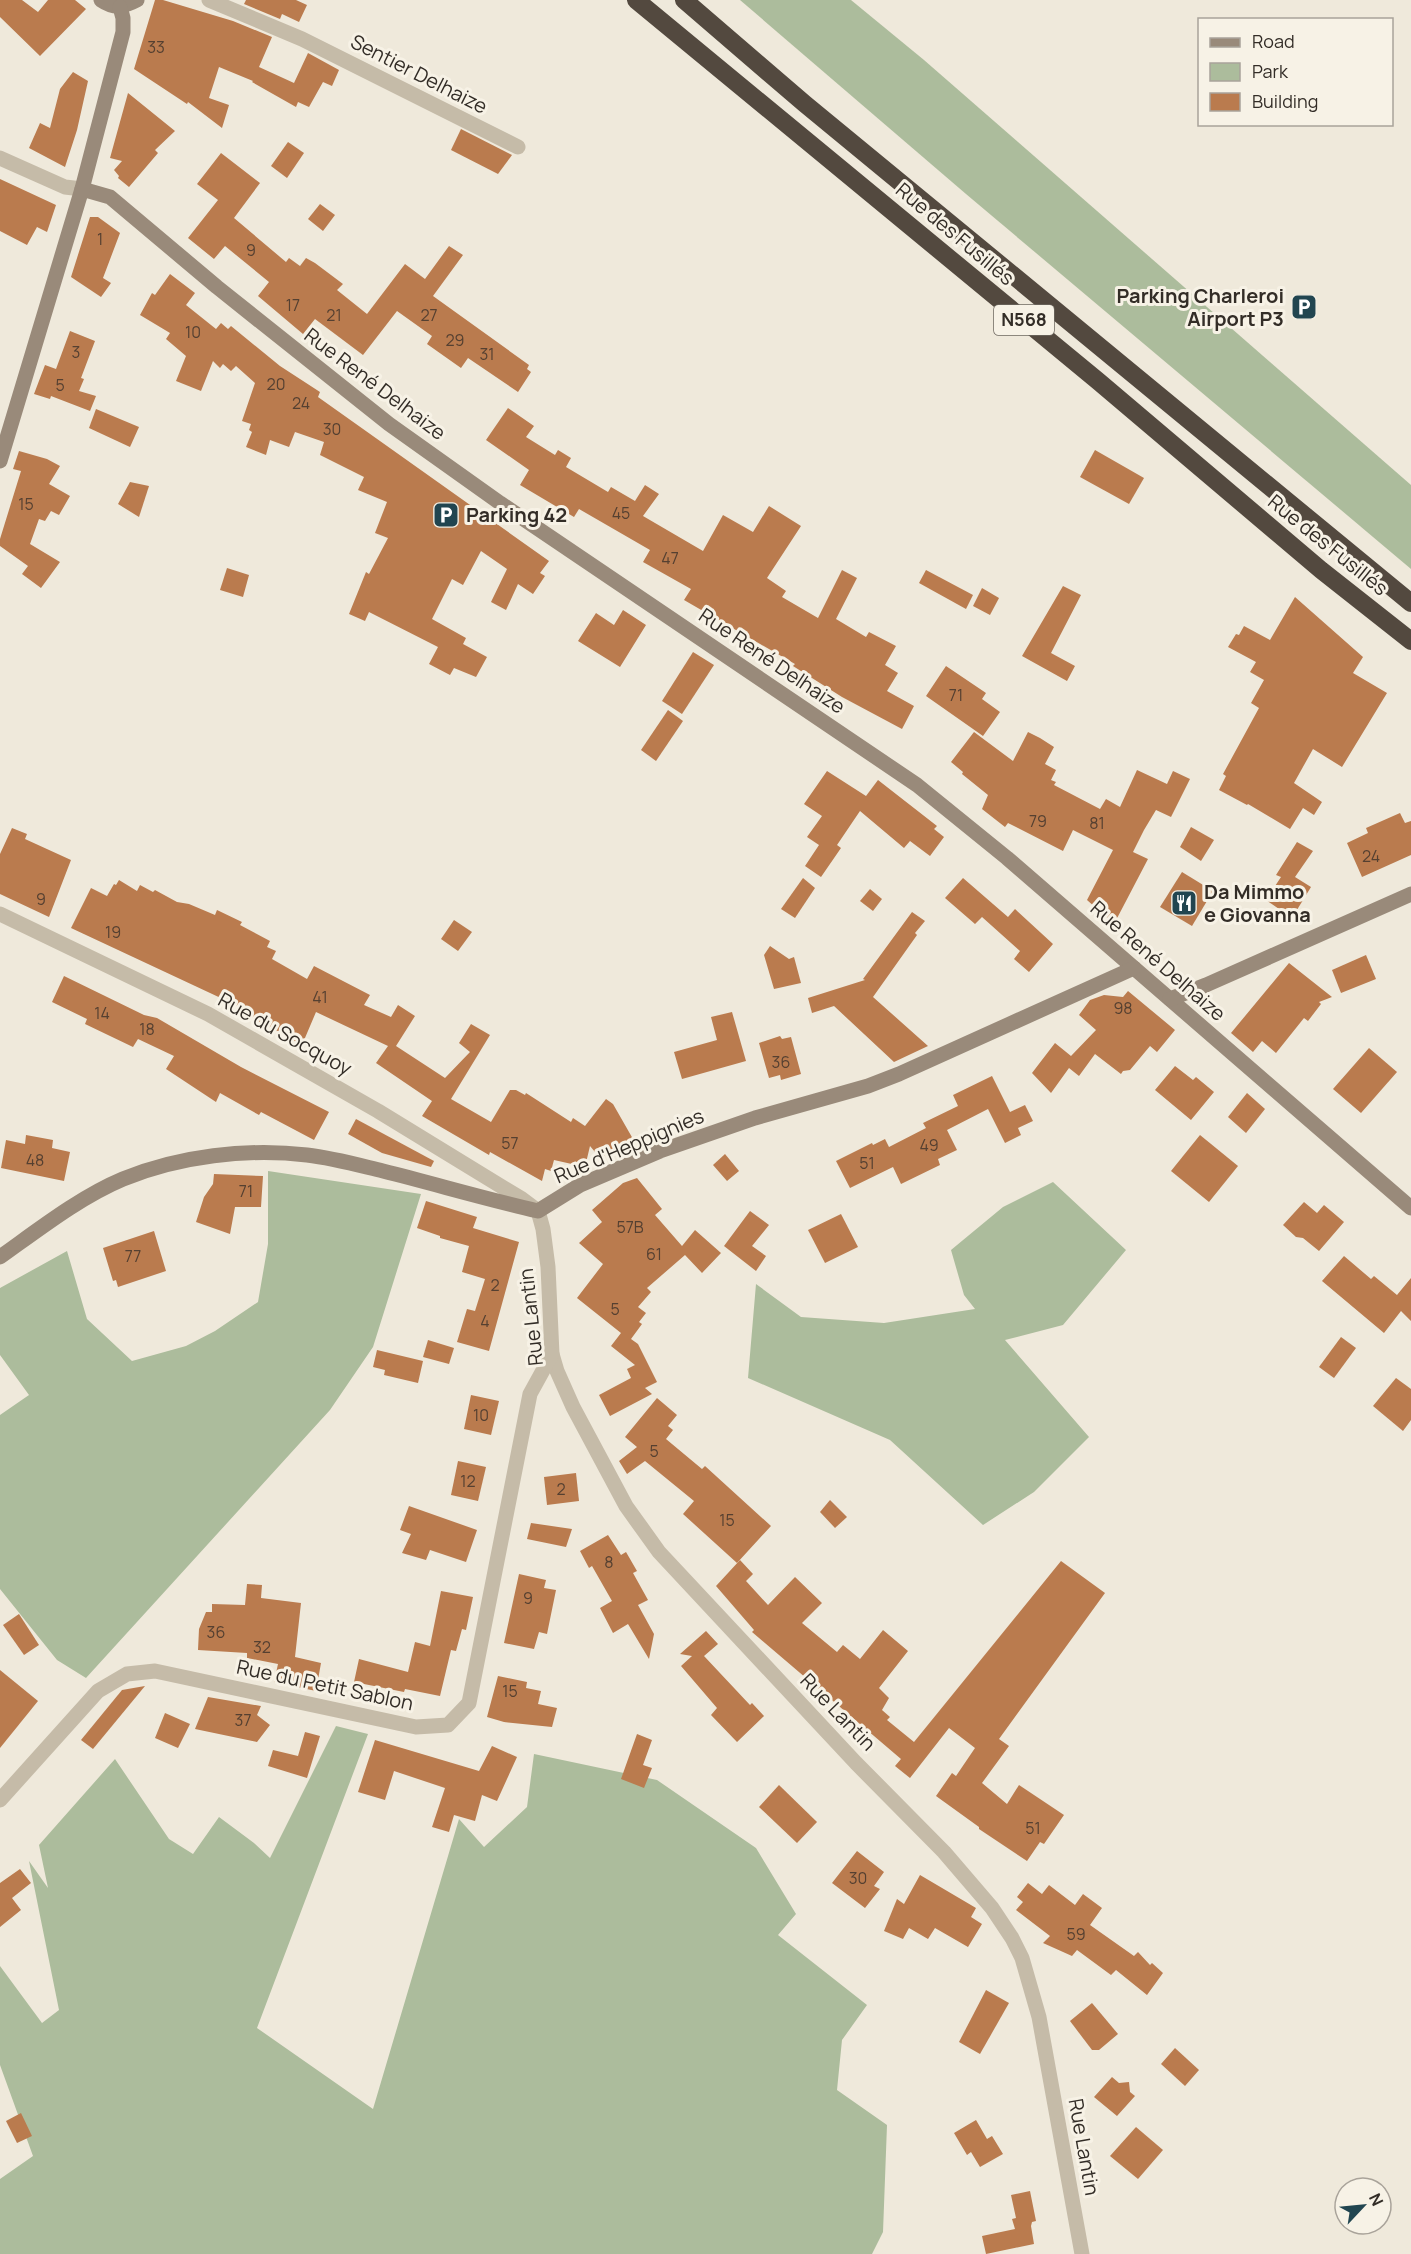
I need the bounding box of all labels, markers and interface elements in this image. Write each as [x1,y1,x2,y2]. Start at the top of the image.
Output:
legend [1198,18,1393,126]
street label: Sentier Delhaize [346,27,492,120]
text: Road [1252,29,1295,53]
house number: 33 [147,36,165,58]
text: Park [1252,59,1289,83]
text: Building [1252,89,1318,113]
street label: Rue des Fusillés [890,176,1020,291]
house number: 1 [97,228,103,250]
house number: 9 [246,239,256,261]
place label: Parking Charleroi Airport P3 [1117,282,1284,332]
parking icon: Parking Charleroi Airport P3 [1289,292,1319,322]
house number: 17 [286,294,300,316]
house number: 21 [326,304,342,326]
house number: 27 [420,304,438,326]
road number: N568 [994,305,1054,335]
house number: 10 [185,321,201,343]
street label: Rue René Delhaize [299,321,452,446]
house number: 29 [445,329,465,351]
house number: 3 [72,341,80,363]
house number: 31 [479,343,495,365]
house number: 20 [267,373,285,395]
house number: 5 [55,374,65,396]
house number: 24 [292,392,310,414]
house number: 30 [323,418,341,440]
street label: Rue des Fusillés [1263,488,1394,601]
house number: 15 [18,493,34,515]
parking icon: Parking 42 [431,500,461,530]
place label: Parking 42 [466,501,567,528]
house number: 45 [612,502,630,524]
house number: 47 [661,547,679,569]
street label: Rue René Delhaize [694,602,851,720]
house number: 71 [949,684,963,706]
house number: 79 [1029,810,1047,832]
house number: 81 [1089,812,1105,834]
house number: 24 [1362,845,1380,867]
place label: Da Mimmo e Giovanna [1204,878,1311,928]
house number: 9 [36,888,46,910]
restaurant icon: Da Mimmo e Giovanna [1169,888,1199,918]
street label: Rue René Delhaize [1085,894,1232,1027]
house number: 19 [105,921,121,943]
street label: Rue du Socquoy [214,986,357,1082]
house number: 41 [312,986,328,1008]
house number: 98 [1113,997,1133,1019]
house number: 14 [94,1002,110,1024]
house number: 18 [139,1018,155,1040]
house number: 36 [772,1051,790,1073]
street label: Rue d'Heppignies [550,1102,708,1189]
house number: 57 [501,1132,519,1154]
house number: 49 [919,1134,939,1156]
house number: 48 [26,1149,44,1171]
house number: 51 [859,1152,875,1174]
house number: 71 [239,1180,253,1202]
house number: 57B [616,1216,644,1238]
house number: 61 [646,1243,662,1265]
house number: 77 [125,1245,141,1267]
street label: Rue Lantin [512,1267,549,1367]
house number: 2 [490,1274,500,1296]
house number: 5 [610,1298,620,1320]
house number: 4 [480,1310,490,1332]
house number: 10 [473,1404,489,1426]
house number: 5 [649,1440,659,1462]
house number: 12 [460,1470,476,1492]
house number: 2 [556,1478,566,1500]
house number: 15 [719,1509,735,1531]
house number: 8 [604,1551,614,1573]
house number: 9 [523,1587,533,1609]
house number: 36 [207,1621,225,1643]
house number: 32 [253,1636,271,1658]
street label: Rue du Petit Sablon [234,1653,416,1716]
street label: Rue Lantin [795,1667,882,1756]
house number: 15 [502,1680,518,1702]
house number: 37 [235,1709,251,1731]
house number: 51 [1025,1817,1041,1839]
house number: 30 [849,1867,867,1889]
house number: 59 [1066,1923,1086,1945]
street label: Rue Lantin [1063,2096,1106,2197]
north arrow [1333,2176,1393,2236]
text: N [1364,2189,1389,2209]

